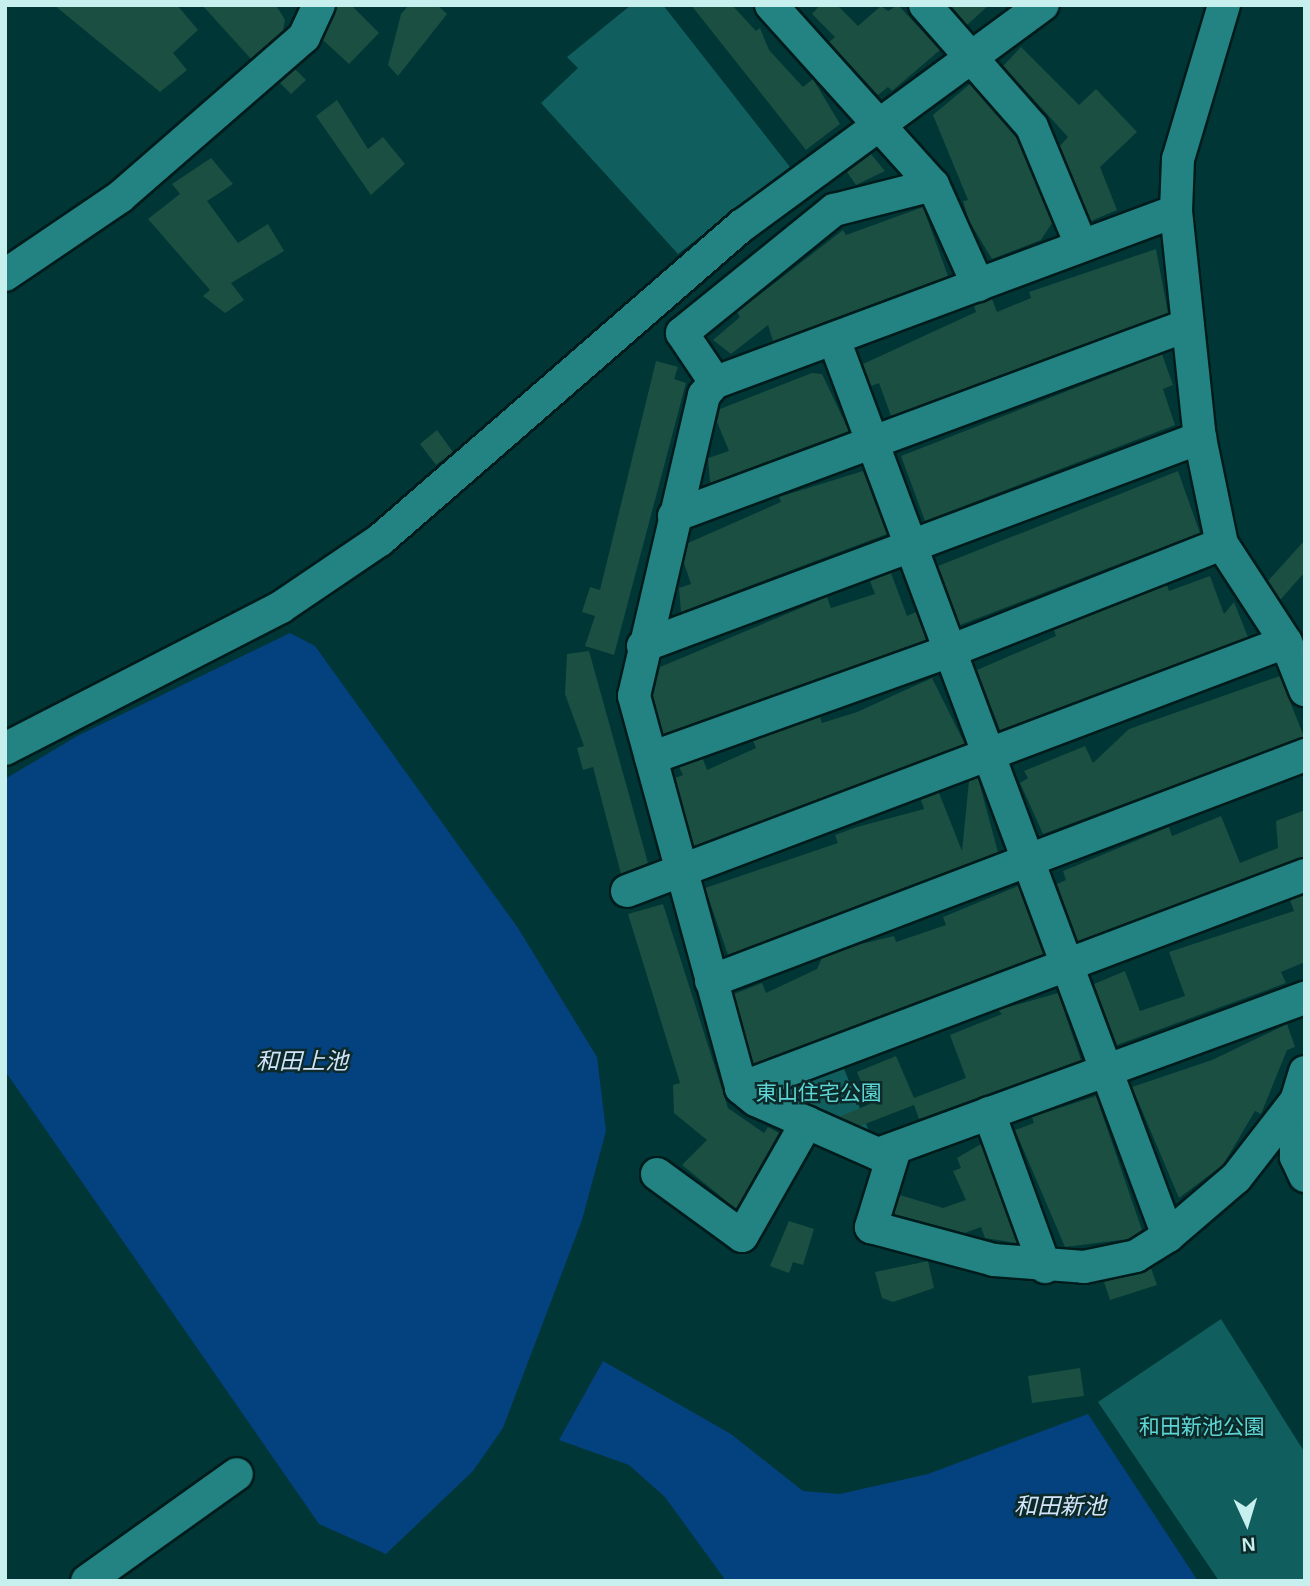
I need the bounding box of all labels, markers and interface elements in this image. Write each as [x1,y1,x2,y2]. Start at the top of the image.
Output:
water label: 和田上池 [256,1047,348,1075]
park label: 東山住宅公園 [756,1080,882,1106]
park label: 和田新池公園 [1139,1414,1265,1440]
north arrow [1212,1488,1282,1558]
water label: 和田新池 [1014,1492,1106,1520]
text: N [1241,1533,1256,1555]

